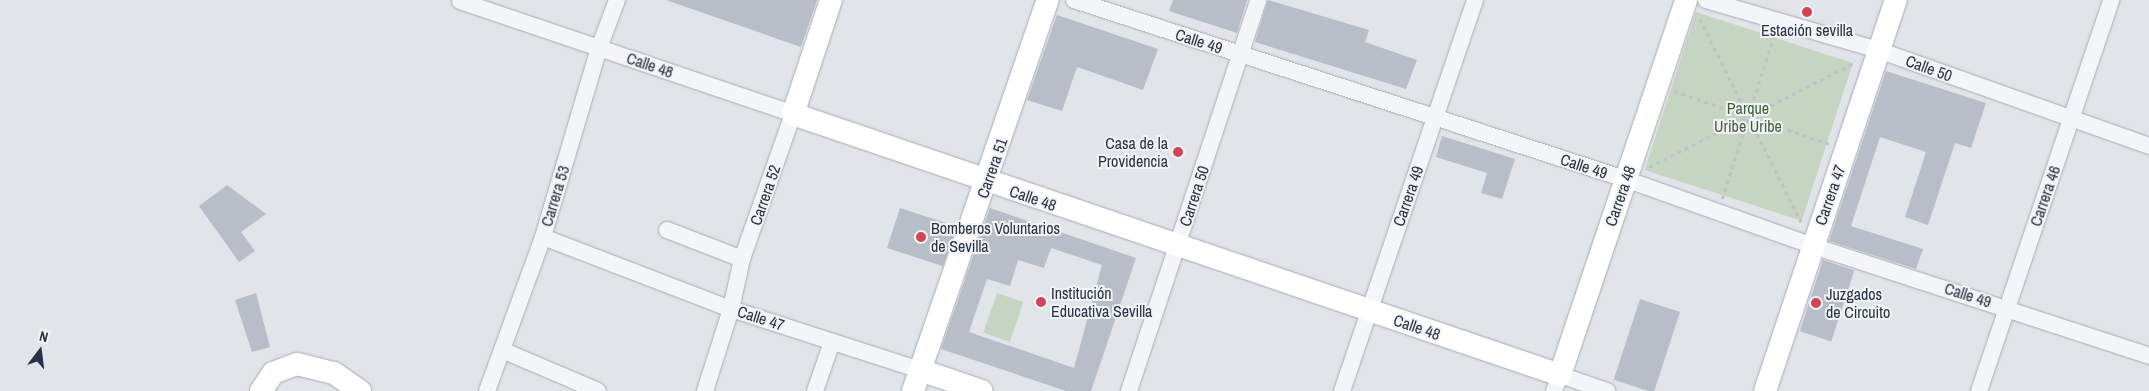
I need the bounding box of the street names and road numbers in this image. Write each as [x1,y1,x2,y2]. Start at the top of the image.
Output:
street label: Calle 49 [1173,24,1225,58]
street label: Calle 48 [624,48,676,82]
street label: Calle 50 [1903,51,1955,85]
street label: Carrera 51 [973,135,1011,201]
street label: Calle 49 [1558,149,1610,183]
street label: Carrera 52 [746,162,784,228]
street label: Carrera 47 [1811,162,1849,228]
street label: Carrera 53 [537,163,573,229]
street label: Carrera 50 [1175,163,1213,229]
street label: Carrera 49 [1389,163,1427,229]
street label: Carrera 48 [1601,163,1639,229]
street label: Carrera 46 [2026,163,2064,229]
street label: Calle 48 [1007,181,1059,215]
street label: Calle 49 [1942,278,1994,312]
street label: Calle 47 [735,301,787,335]
street label: Calle 48 [1391,310,1443,344]

